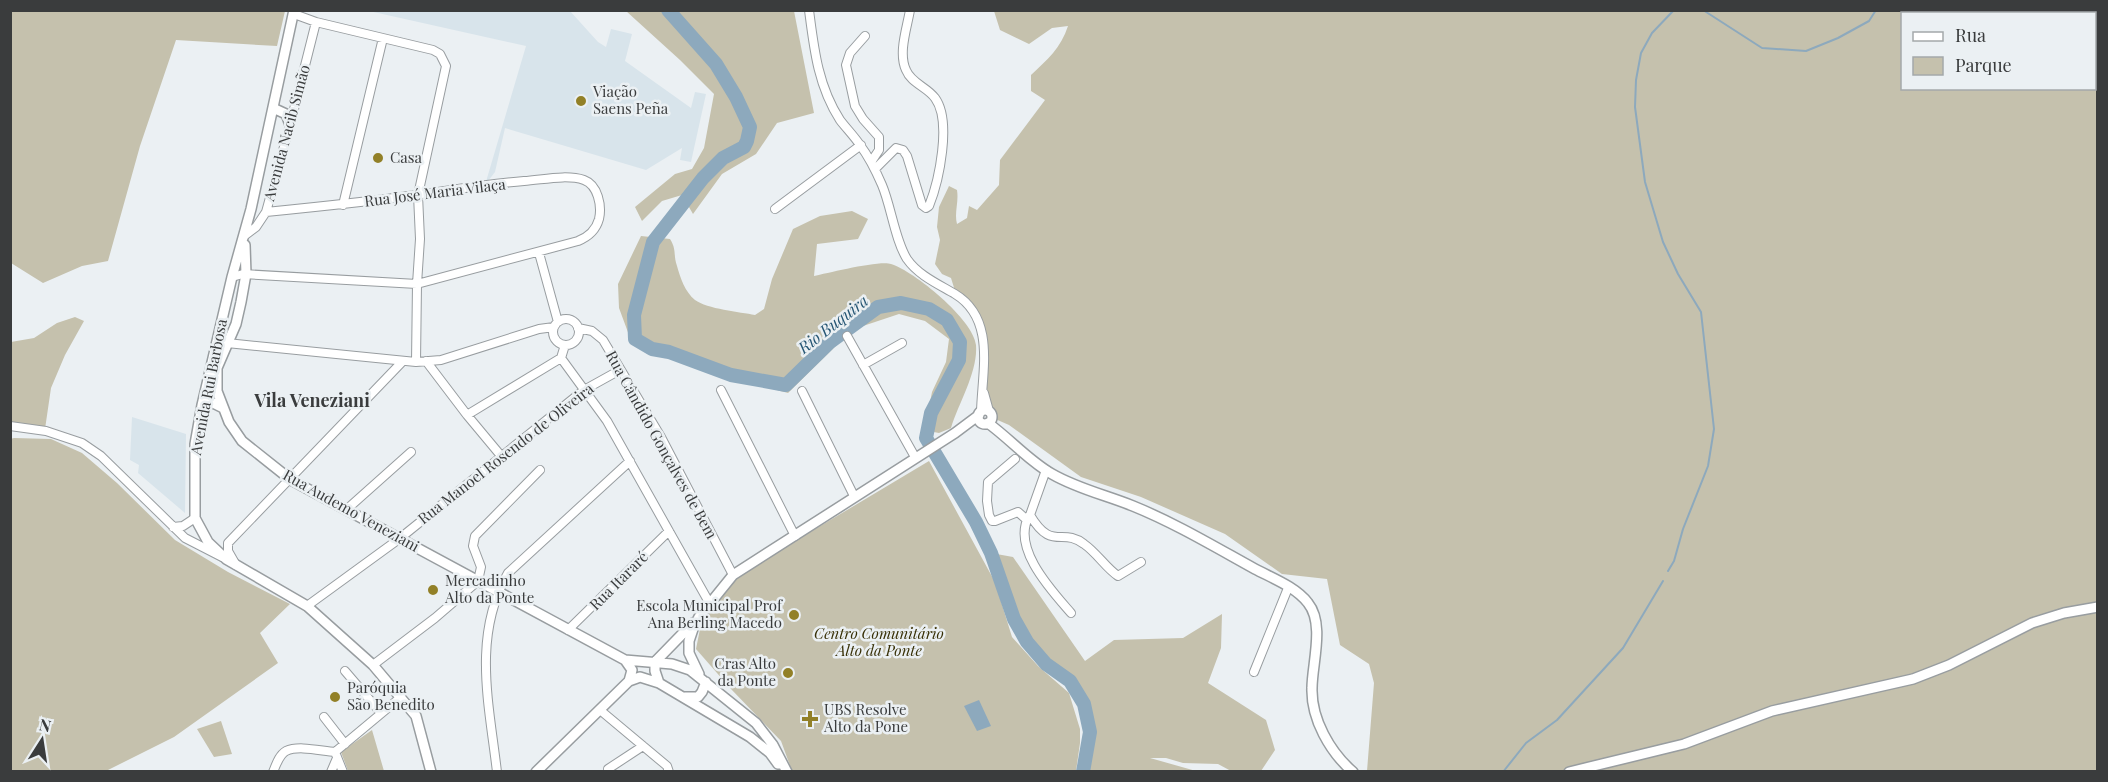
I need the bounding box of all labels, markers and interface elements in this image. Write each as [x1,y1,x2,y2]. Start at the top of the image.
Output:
legend [1901,12,2096,90]
text: Rua [1955,23,1986,47]
text: Parque [1955,53,2012,77]
street label: Avenida Nacib Simão [258,62,314,204]
place label: Viação Saens Peña [592,81,669,118]
marker: Viação Saens Peña [574,94,588,108]
place label: Casa [390,147,422,167]
marker: Casa [371,151,385,165]
street label: Rua José Maria Vilaça [363,173,507,211]
water label: Rio Buquira [793,290,872,358]
street label: Avenida Rui Barbosa [185,317,231,457]
street label: Rua Cândido Gonçalves de Bem [602,347,722,543]
street label: Rua Manoel Rosendo de Oliveira [413,378,598,528]
district label: Vila Veneziani [253,388,370,412]
street label: Rua Audemo Veneziani [280,464,424,556]
street label: Rua Itararé [585,547,652,614]
place label: Mercadinho Alto da Ponte [444,570,534,607]
marker: Mercadinho Alto da Ponte [426,583,440,597]
place label: Escola Municipal Prof Ana Berling Macedo [636,595,783,632]
marker: Escola Municipal Prof Ana Berling Macedo [787,608,801,622]
park label: Centro Comunitário Alto da Ponte [814,623,944,660]
place label: Cras Alto da Ponte [714,653,776,690]
marker: Cras Alto da Ponte [781,666,795,680]
place label: Paróquia São Benedito [347,677,435,714]
marker: Paróquia São Benedito [328,690,342,704]
place label: UBS Resolve Alto da Pone [823,699,908,736]
north arrow [12,710,72,770]
marker: UBS Resolve Alto da Pone [801,710,819,728]
text: N [37,713,53,736]

